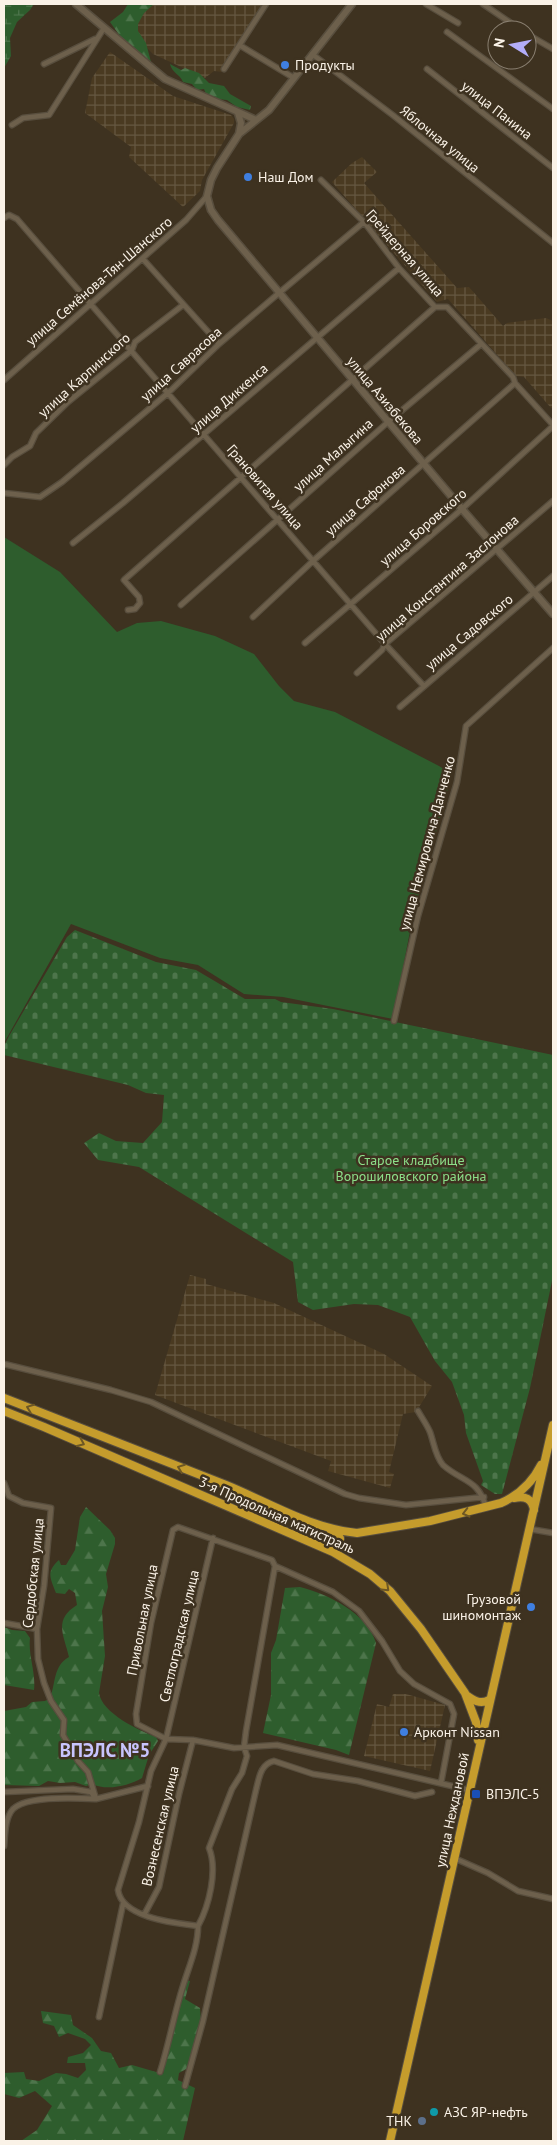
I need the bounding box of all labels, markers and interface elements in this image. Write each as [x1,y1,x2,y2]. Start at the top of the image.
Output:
north arrow [487,20,537,70]
text: N [490,37,509,49]
place label: Продукты [295,56,355,74]
marker: Продукты [279,59,291,71]
street label: улица Панина [458,77,536,143]
street label: Яблочная улица [397,101,484,177]
place label: Наш Дом [258,168,314,186]
marker: Наш Дом [242,171,254,183]
street label: Грейдерная улица [362,206,448,300]
street label: улица Семёнова-Тян-Шанского [22,213,176,349]
street label: улица Саврасова [137,323,225,405]
street label: улица Карпинского [34,329,134,421]
street label: улица Азизбекова [343,352,427,448]
street label: улица Диккенса [186,359,272,437]
street label: улица Малыгина [289,414,377,495]
street label: Грановитая улица [223,441,307,533]
street label: улица Сафонова [321,460,409,540]
street label: улица Боровского [376,484,470,570]
street label: улица Константина Заслонова [372,511,522,645]
street label: улица Садовского [421,590,517,674]
street label: улица Немировича-Данченко [395,754,459,932]
park label: Старое кладбище Ворошиловского района [336,1151,487,1185]
one-way arrow [26,1404,35,1414]
one-way arrow [76,1436,85,1447]
one-way arrow [177,1463,186,1474]
street label: 3-я Продольная магистраль [196,1472,358,1558]
one-way arrow [462,1507,471,1518]
street label: Сердобская улица [18,1517,48,1629]
street label: Привольная улица [122,1563,162,1677]
street label: Светлоградская улица [155,1568,203,1704]
one-way arrow [380,1582,389,1591]
place label: Грузовой шиномонтаж [442,1590,522,1624]
marker: Грузовой шиномонтаж [525,1601,537,1613]
place label: Арконт Nissan [414,1723,500,1741]
marker: Арконт Nissan [398,1726,410,1738]
district label: ВПЭЛС №5 [60,1738,150,1762]
street label: улица Неждановой [431,1751,473,1869]
street label: Вознесенская улица [137,1764,183,1888]
place label: ВПЭЛС-5 [486,1785,540,1803]
marker: ВПЭЛС-5 [470,1788,482,1800]
place label: АЗС ЯР-нефть [444,2103,528,2121]
marker: АЗС ЯР-нефть [428,2106,440,2118]
place label: ТНК [386,2112,412,2130]
marker: ТНК [416,2115,428,2127]

